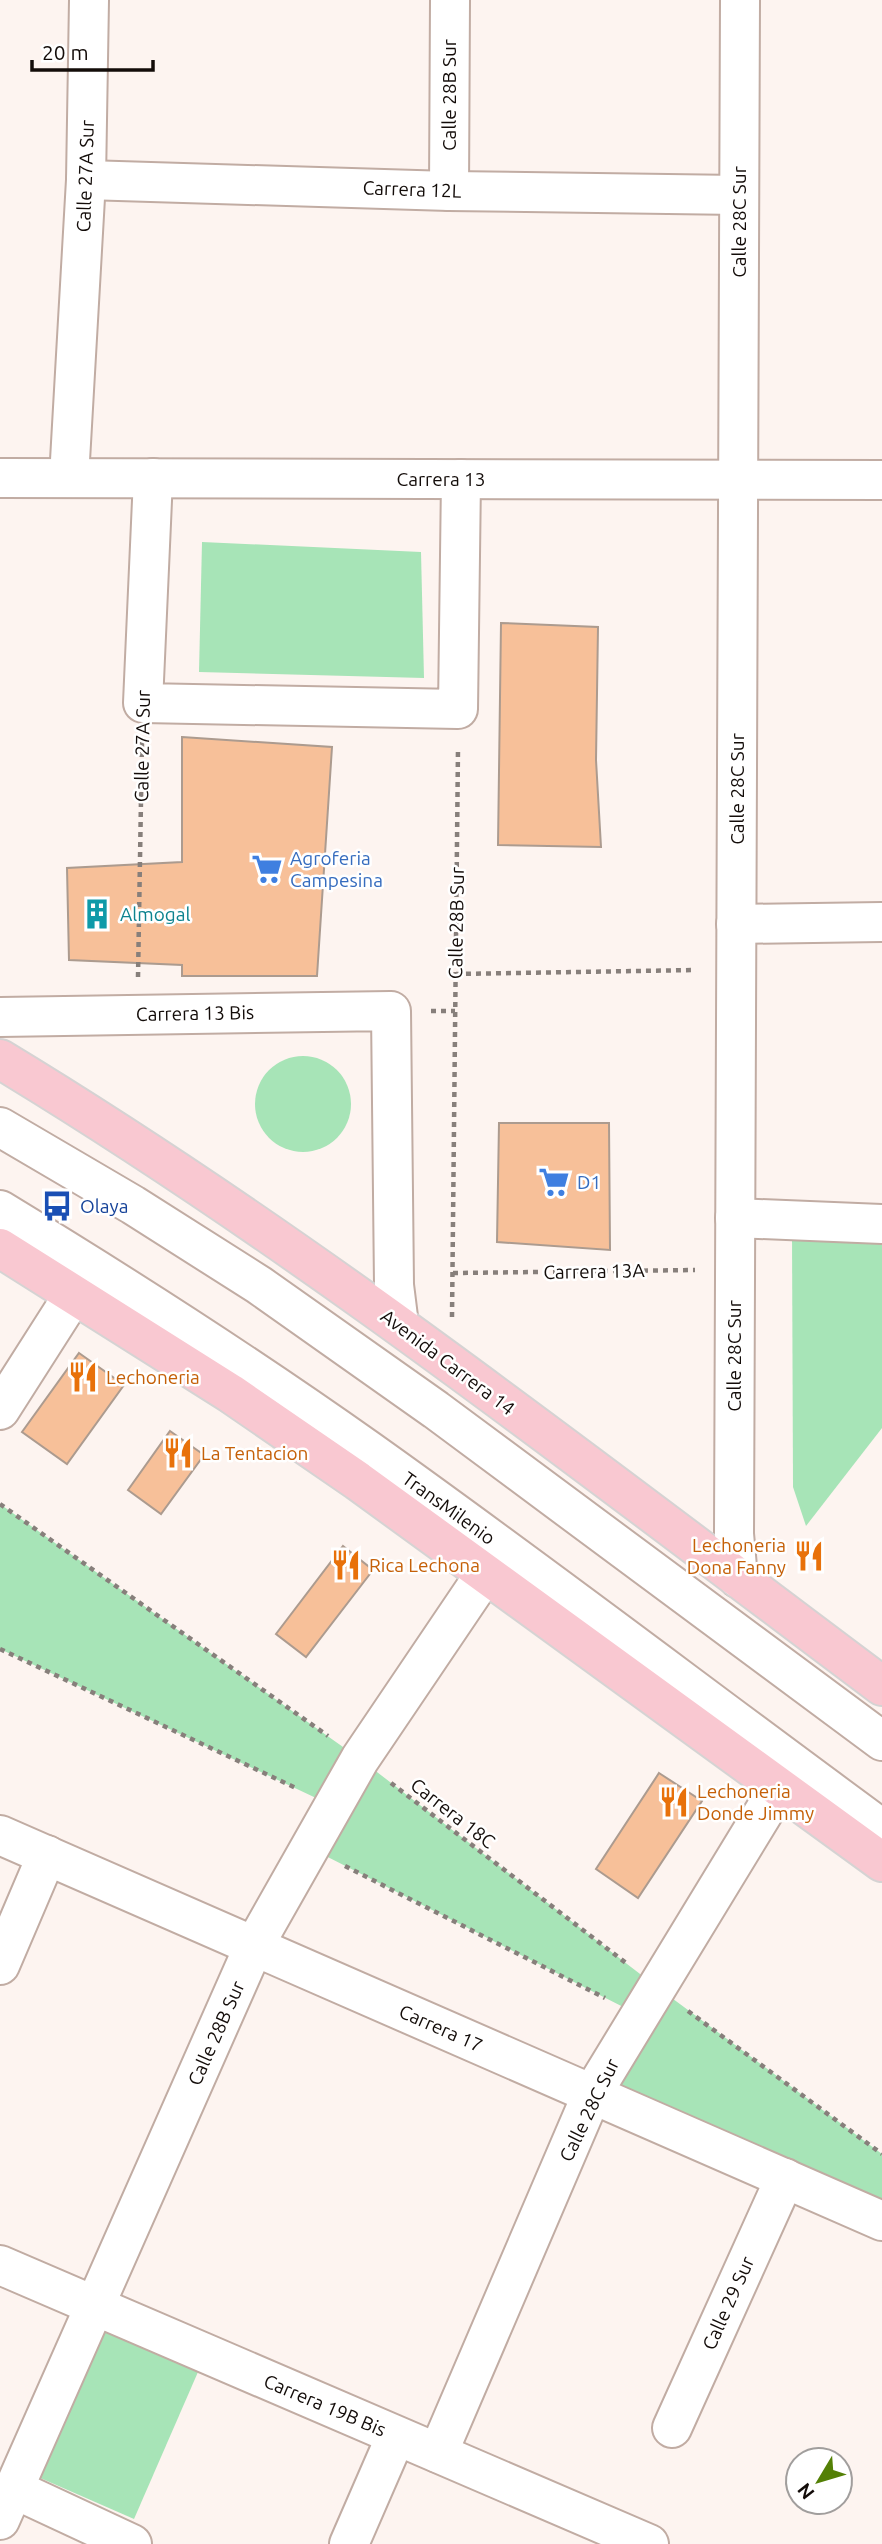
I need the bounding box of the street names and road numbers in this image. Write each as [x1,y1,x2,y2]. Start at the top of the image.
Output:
street label: Calle 28B Sur [438,39,460,151]
street label: Calle 27A Sur [72,119,98,233]
street label: Calle 28C Sur [728,166,750,278]
street label: Carrera 12L [362,176,462,202]
street label: Carrera 13 [396,468,486,490]
street label: Calle 27A Sur [130,690,154,802]
street label: Calle 28C Sur [726,733,748,845]
street label: Calle 28B Sur [444,867,468,979]
street label: Carrera 13 Bis [136,1001,254,1025]
street label: Carrera 13A [543,1259,646,1283]
street label: Calle 28C Sur [723,1300,745,1412]
street label: Avenida Carrera 14 [377,1305,519,1419]
street label: TransMilenio [398,1467,500,1549]
street label: Carrera 18C [407,1773,500,1853]
street label: Calle 28B Sur [183,1977,249,2089]
street label: Carrera 17 [396,2000,486,2056]
street label: Calle 28C Sur [555,2055,623,2165]
street label: Calle 29 Sur [698,2253,758,2353]
street label: Carrera 19B Bis [261,2369,389,2441]

